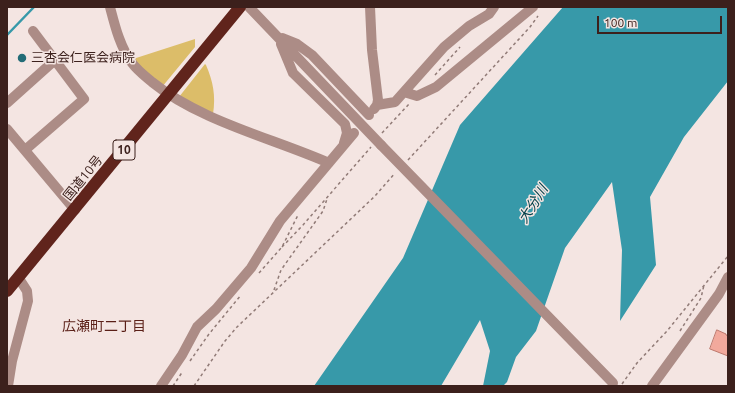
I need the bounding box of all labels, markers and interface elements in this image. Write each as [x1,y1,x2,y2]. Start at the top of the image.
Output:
scale bar [599,8,724,34]
text: 100 m [604,16,637,29]
place label: 三杏会仁医会病院 [31,50,135,66]
marker: 三杏会仁医会病院 [16,52,28,64]
road number: 10 [113,140,135,160]
street label: 国道10号 [60,152,106,204]
water label: 大分川 [515,182,551,226]
district label: 広瀬町二丁目 [62,318,146,334]

